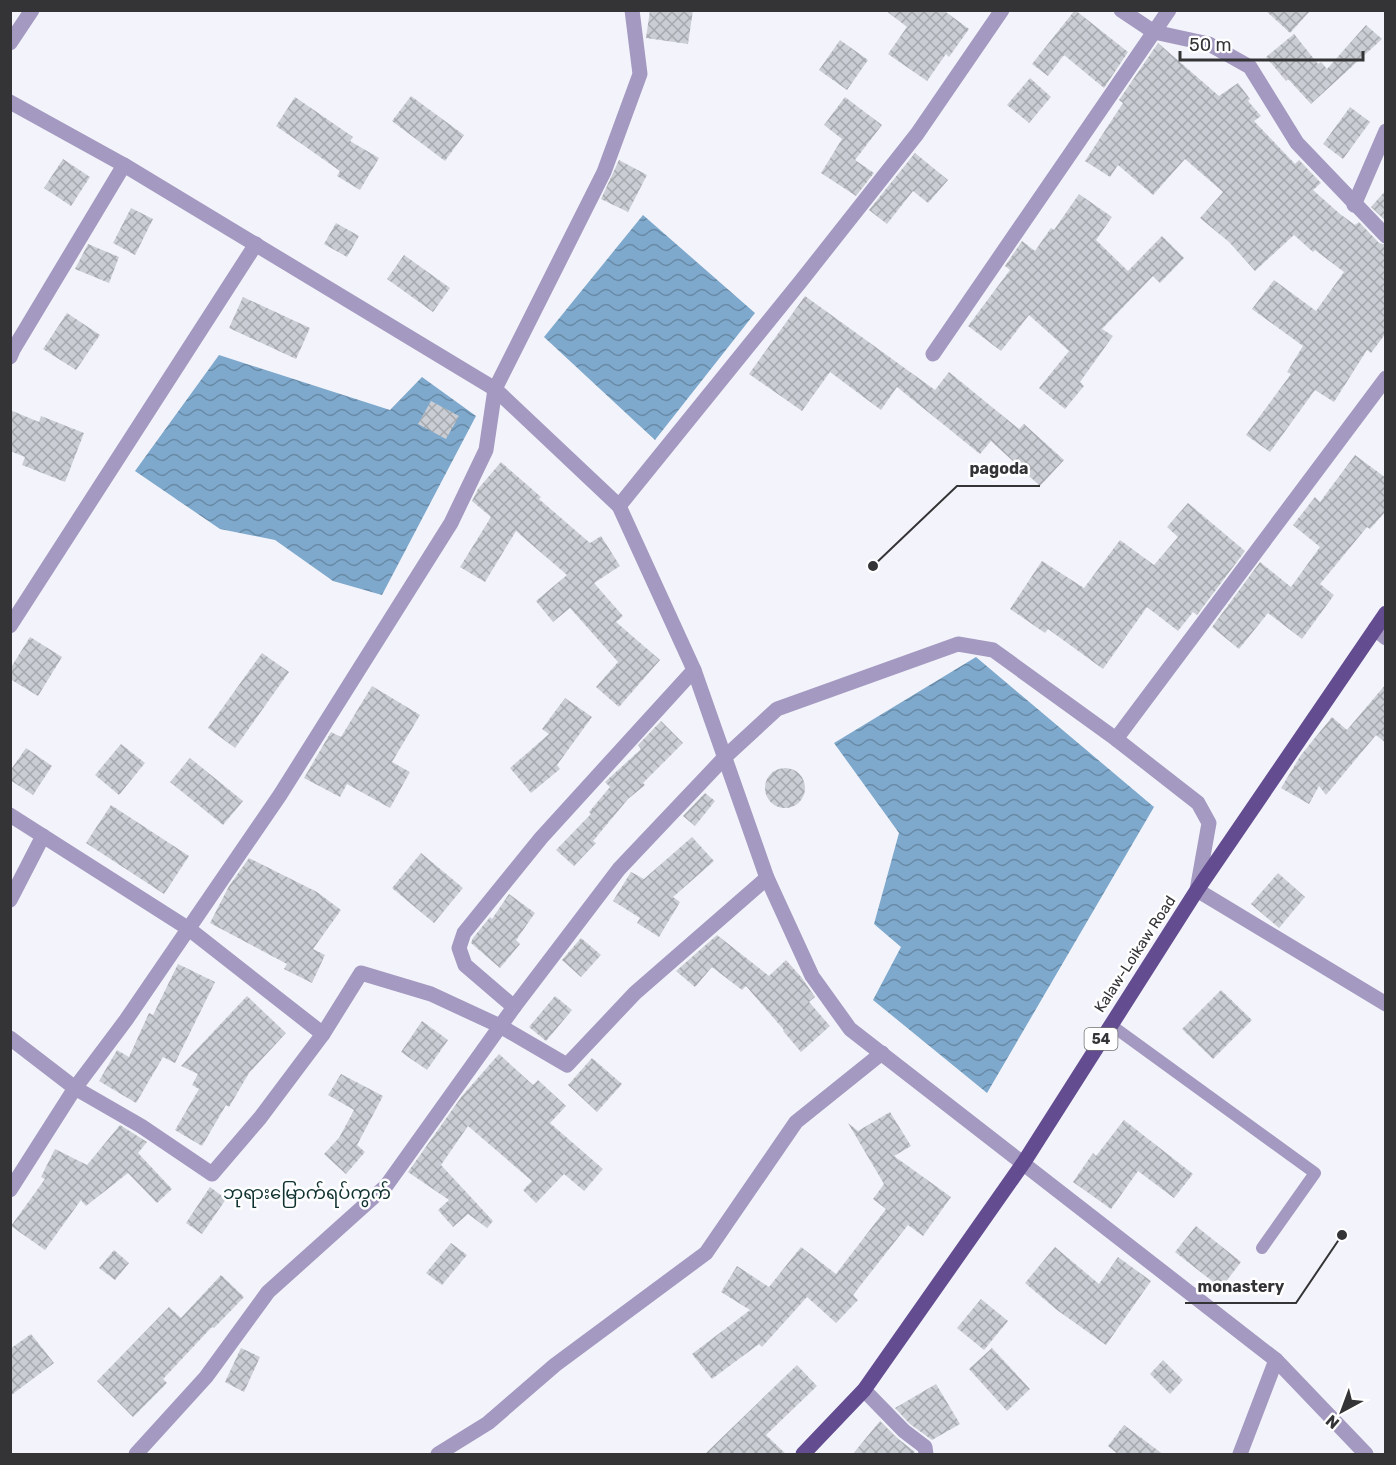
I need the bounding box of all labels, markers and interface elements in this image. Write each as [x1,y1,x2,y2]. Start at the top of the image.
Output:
scale bar [1180,24,1363,62]
text: 50 m [1189,34,1232,56]
callout: pagoda [957,452,1040,486]
text: pagoda [970,459,1029,478]
street label: Kalaw-Loikaw Road [1091,892,1179,1016]
road number: 54 [1084,1028,1118,1050]
district label: ဘုရားမြောက်ရပ်ကွက် [223,1180,391,1208]
callout: monastery [1185,1269,1296,1303]
text: monastery [1198,1277,1285,1296]
north arrow [1312,1381,1372,1441]
text: N [1322,1411,1343,1433]

